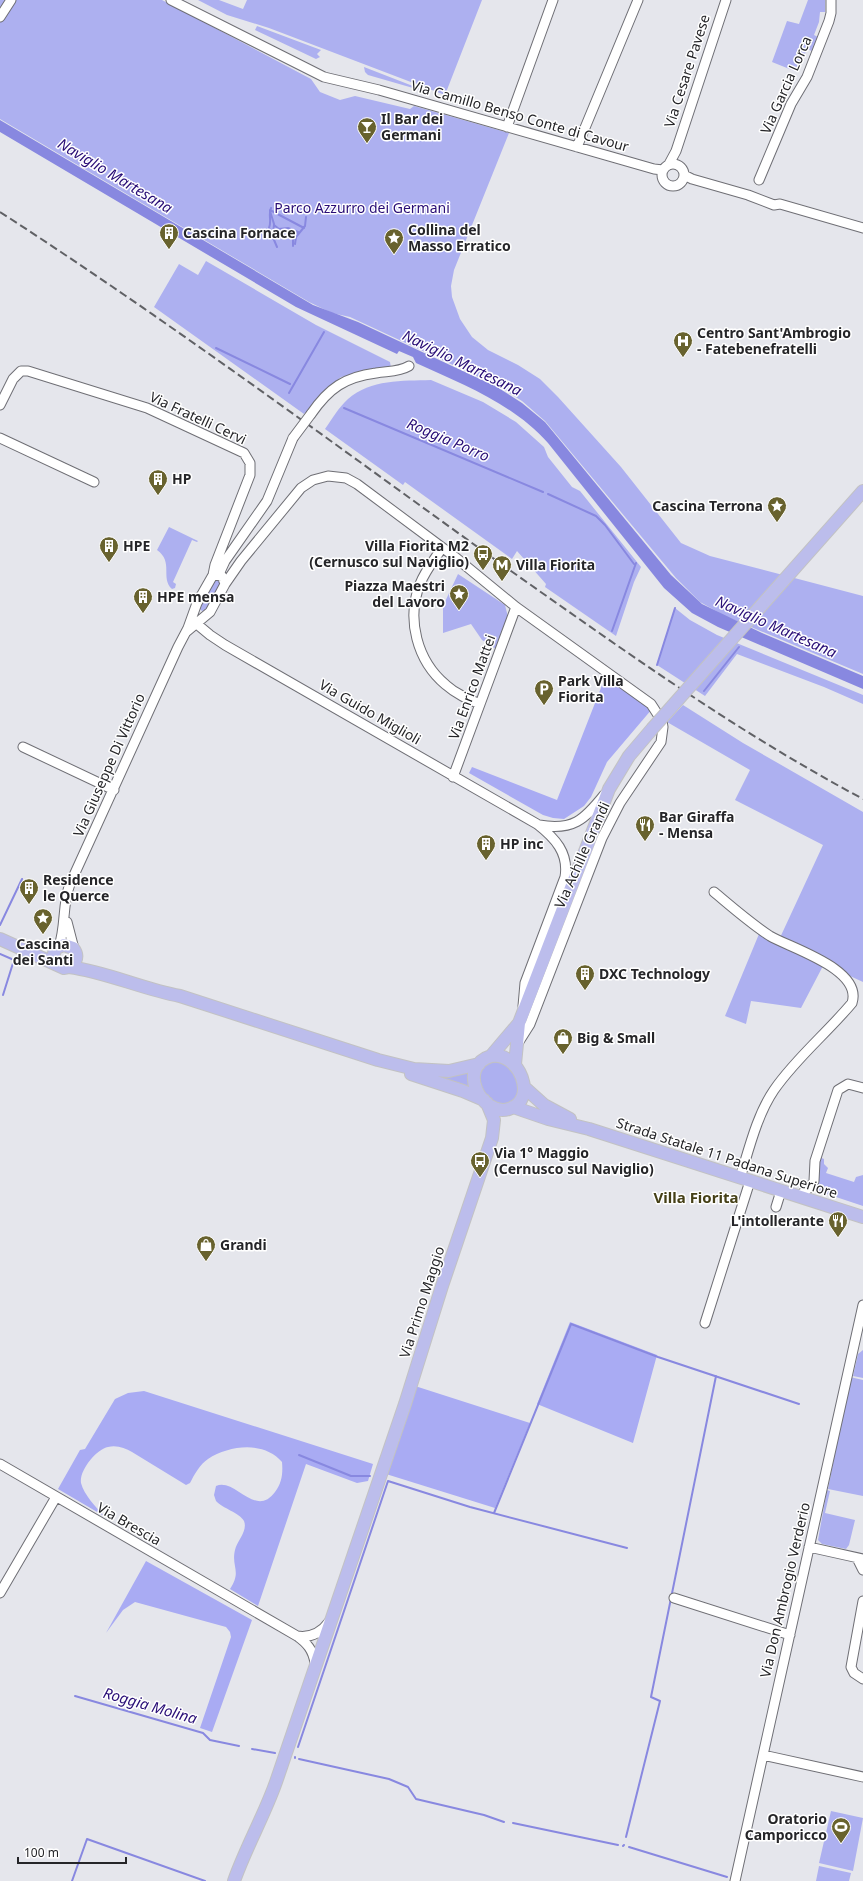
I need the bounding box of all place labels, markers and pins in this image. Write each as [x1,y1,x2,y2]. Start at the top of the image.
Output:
place label: Il Bar dei Germani [381,109,443,144]
bar icon: Il Bar dei Germani [356,116,378,144]
place label: Collina del Masso Erratico [408,220,511,255]
building icon: Cascina Fornace [158,222,180,250]
place label: Cascina Fornace [183,223,296,242]
place icon: Collina del Masso Erratico [383,227,405,255]
place label: Centro Sant'Ambrogio - Fatebenefratelli [697,323,851,358]
hospital icon: Centro Sant'Ambrogio - Fatebenefratelli [672,330,694,358]
building icon: HP [147,468,169,496]
place label: HP [172,469,192,488]
place icon: Cascina Terrona [766,495,788,523]
place label: Cascina Terrona [652,496,763,515]
building icon: HPE [98,535,120,563]
place label: HPE [123,536,150,555]
place label: Villa Fiorita M2 (Cernusco sul Naviglio) [309,536,469,571]
bus stop icon: Villa Fiorita M2 (Cernusco sul Naviglio) [472,543,494,571]
metro station icon: Villa Fiorita [491,554,513,582]
place label: Villa Fiorita [516,555,595,574]
place label: Piazza Maestri del Lavoro [344,576,445,611]
place icon: Piazza Maestri del Lavoro [448,583,470,611]
building icon: HPE mensa [132,586,154,614]
place label: HPE mensa [157,587,234,606]
place label: Park Villa Fiorita [558,671,624,706]
parking icon: Park Villa Fiorita [533,678,555,706]
place label: Bar Giraffa - Mensa [659,807,734,842]
restaurant icon: Bar Giraffa - Mensa [634,814,656,842]
building icon: HP inc [475,833,497,861]
place label: HP inc [500,834,544,853]
place label: Residence le Querce [43,870,114,905]
building icon: Residence le Querce [18,877,40,905]
place icon: Cascina dei Santi [32,907,54,935]
place label: Cascina dei Santi [13,934,73,969]
building icon: DXC Technology [574,963,596,991]
place label: DXC Technology [599,964,710,983]
shop icon: Big & Small [552,1027,574,1055]
place label: Big & Small [577,1028,655,1047]
place label: Via 1° Maggio (Cernusco sul Naviglio) [494,1143,654,1178]
bus stop icon: Via 1° Maggio (Cernusco sul Naviglio) [469,1150,491,1178]
restaurant icon: L'intollerante [827,1210,849,1238]
place label: L'intollerante [731,1211,824,1230]
shop icon: Grandi [195,1234,217,1262]
place label: Grandi [220,1235,267,1254]
place label: Oratorio Camporicco [745,1809,827,1844]
sports icon: Oratorio Camporicco [830,1816,852,1844]

